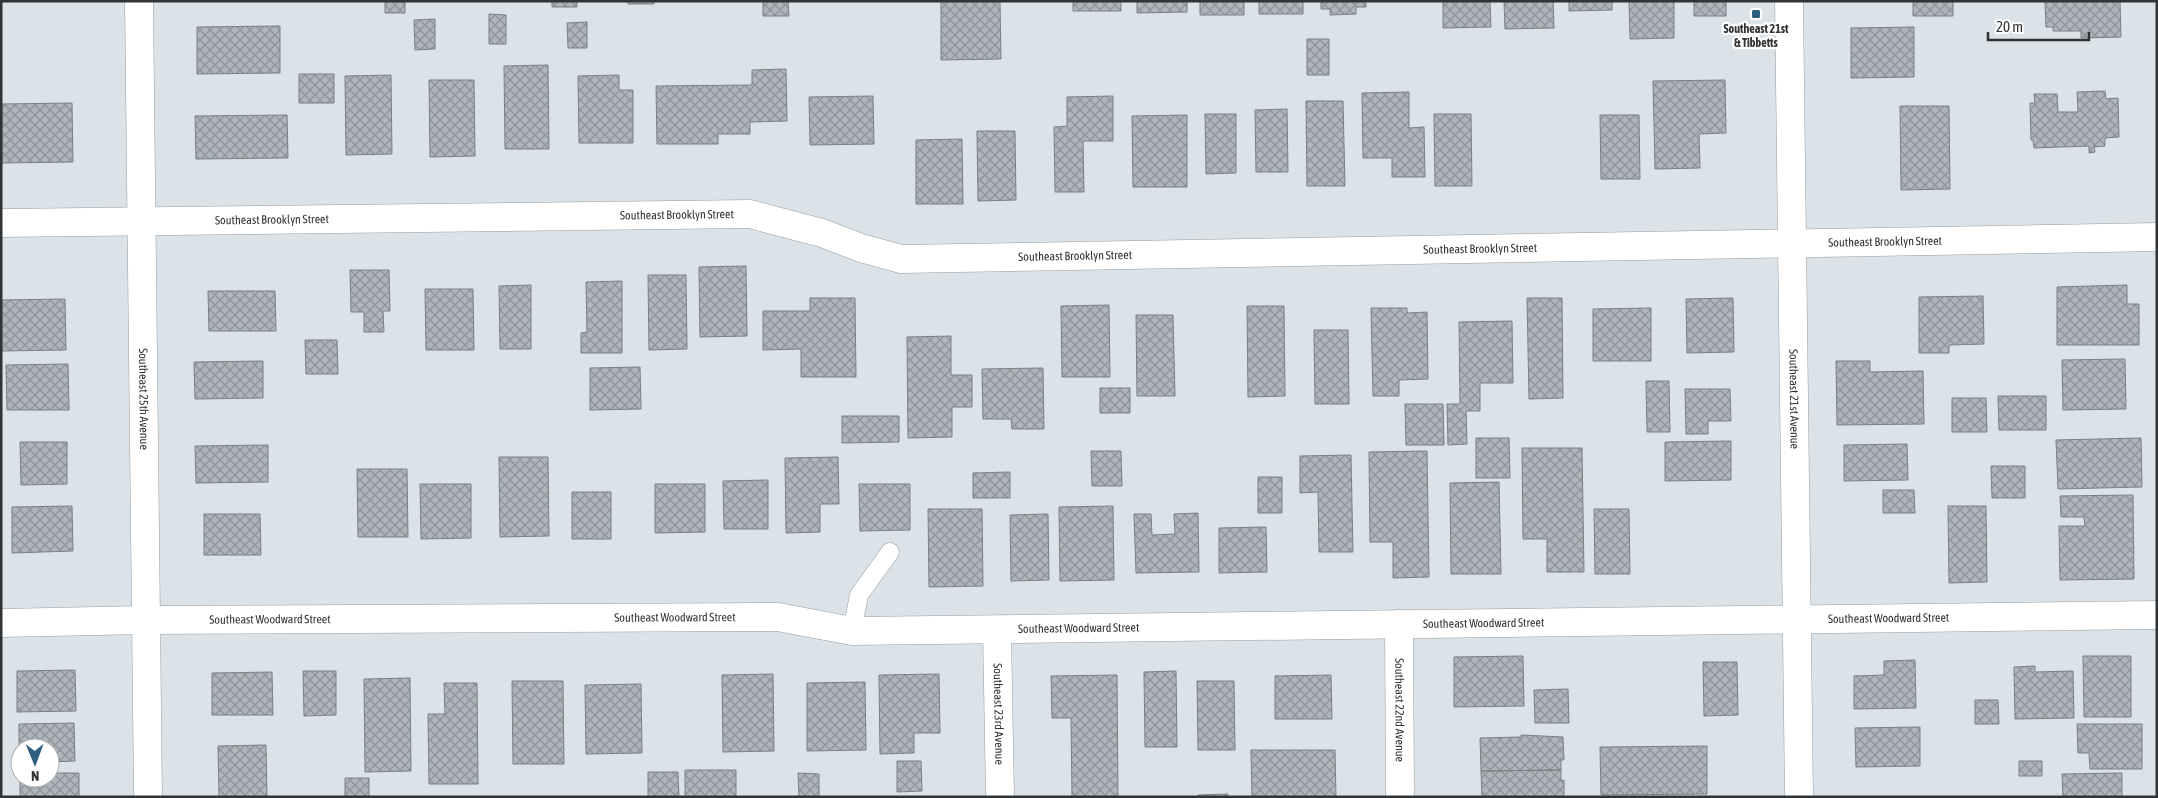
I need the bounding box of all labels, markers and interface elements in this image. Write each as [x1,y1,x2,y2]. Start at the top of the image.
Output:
marker: Southeast 21st & Tibbetts [1750,8,1762,20]
scale bar [1988,10,2089,42]
text: 20 m [1996,18,2023,35]
place label: Southeast 21st & Tibbetts [1723,22,1789,50]
street label: Southeast Brooklyn Street [620,207,735,223]
street label: Southeast Brooklyn Street [215,212,330,227]
street label: Southeast Brooklyn Street [1828,234,1943,250]
street label: Southeast Brooklyn Street [1423,241,1538,257]
street label: Southeast Brooklyn Street [1018,248,1133,264]
street label: Southeast 25th Avenue [136,348,151,450]
street label: Southeast 21st Avenue [1786,349,1802,449]
street label: Southeast Woodward Street [614,610,736,625]
street label: Southeast Woodward Street [1828,611,1950,626]
street label: Southeast Woodward Street [209,612,331,627]
street label: Southeast Woodward Street [1423,616,1545,631]
street label: Southeast Woodward Street [1018,620,1140,636]
street label: Southeast 22nd Avenue [1392,658,1407,762]
street label: Southeast 23rd Avenue [991,663,1006,765]
north arrow [10,738,60,788]
text: N [31,768,39,784]

